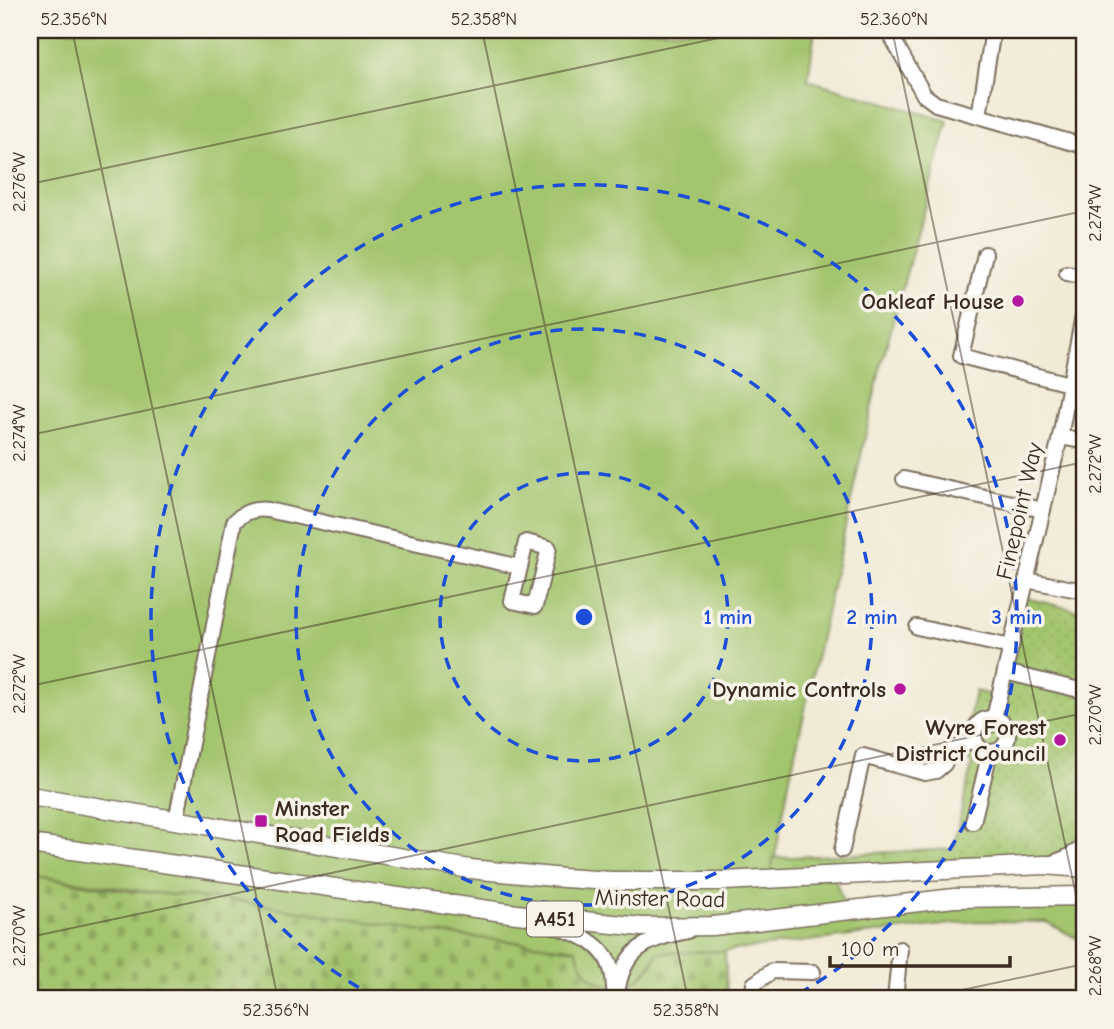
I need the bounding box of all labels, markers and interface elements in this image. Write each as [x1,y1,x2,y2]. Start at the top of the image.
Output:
text: 52.356°N [41,9,107,30]
text: 52.358°N [451,9,517,30]
text: 52.360°N [860,9,928,30]
text: 2.276°W [9,152,30,212]
text: 2.274°W [1085,184,1106,242]
place label: Oakleaf House [861,288,1004,315]
marker: Oakleaf House [1010,293,1026,309]
text: 2.274°W [9,404,30,462]
text: 2.272°W [1085,434,1106,494]
street label: Finepoint Way [991,439,1049,582]
centre of rings [572,605,596,629]
text: 1 min [704,605,752,629]
text: 2 min [846,605,898,629]
text: 3 min [991,605,1043,629]
text: 2.272°W [9,654,30,714]
place label: Dynamic Controls [712,676,886,703]
marker: Dynamic Controls [892,681,908,697]
text: 2.270°W [1085,684,1106,746]
place label: Wyre Forest District Council [895,714,1046,767]
marker: Wyre Forest District Council [1052,732,1068,748]
place label: Minster Road Fields [275,795,390,848]
marker: Minster Road Fields [253,813,269,829]
street label: Minster Road [594,884,726,913]
road number: A451 [527,902,583,936]
text: 2.270°W [9,905,30,967]
scale bar [830,924,1011,968]
text: 2.268°W [1085,935,1106,996]
text: 100 m [841,937,899,961]
text: 52.356°N [243,1000,309,1021]
text: 52.358°N [653,1000,719,1021]

